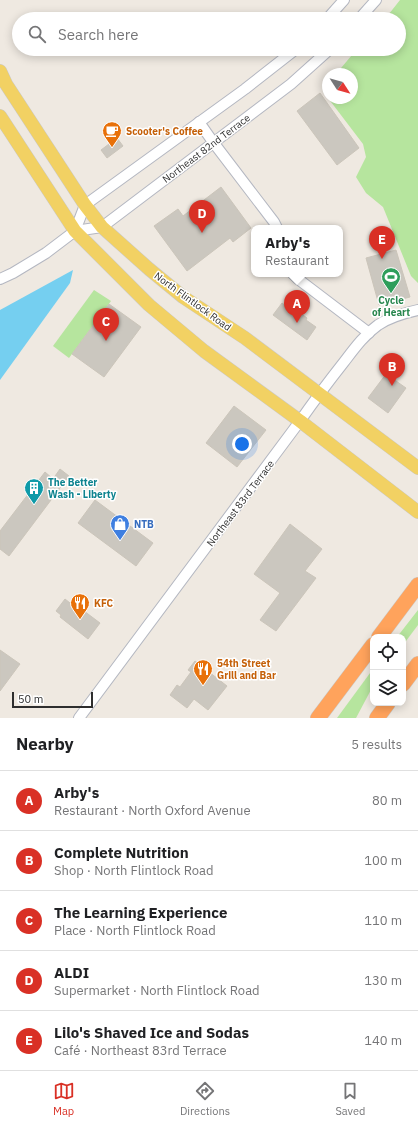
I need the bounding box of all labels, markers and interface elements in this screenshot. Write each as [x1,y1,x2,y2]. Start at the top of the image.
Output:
search box [12,12,406,56]
icon: search [26,23,48,45]
text: Search here [58,25,138,44]
north arrow [322,68,358,104]
street label: Northeast 82nd Terrace [160,111,253,186]
cafe icon: Scooter's Coffee [101,120,123,148]
place label: Scooter's Coffee [126,125,203,138]
pin: D [189,200,215,233]
popup [251,225,343,277]
pin: E [369,226,395,259]
text: Arby's [265,233,310,252]
text: Restaurant [265,252,329,269]
sports icon: Cycle of Heart [380,266,402,294]
street label: North Flintlock Road [152,269,234,334]
pin: A [284,290,310,323]
place label: Cycle of Heart [372,294,410,319]
pin: C [93,308,119,341]
pin: B [379,353,405,386]
your location [232,434,252,454]
street label: Northeast 83rd Terrace [204,457,277,549]
place label: The Better Wash - Liberty [48,476,117,501]
building icon: The Better Wash - Liberty [23,477,45,505]
shop icon: NTB [109,513,131,541]
place label: NTB [134,518,154,531]
restaurant icon: KFC [69,592,91,620]
place label: KFC [94,597,114,610]
map controls [370,634,406,706]
button: locate [370,634,406,670]
place label: 54th Street Grill and Bar [217,657,276,682]
restaurant icon: 54th Street Grill and Bar [192,658,214,686]
button: layers [370,670,406,706]
scale bar [12,690,93,709]
text: 50 m [18,692,43,706]
text: Nearby [16,733,74,755]
text: 5 results [351,736,402,753]
text: Arby's [54,783,99,802]
text: A [25,792,33,809]
text: 80 m [372,792,402,809]
text: Restaurant · North Oxford Avenue [54,802,251,819]
text: Complete Nutrition [54,843,189,862]
text: B [25,852,33,869]
text: 100 m [364,852,402,869]
text: Shop · North Flintlock Road [54,862,214,879]
text: The Learning Experience [54,903,227,922]
text: C [25,912,33,929]
text: 110 m [364,912,402,929]
text: Place · North Flintlock Road [54,922,216,939]
text: ALDI [54,963,89,982]
text: D [24,972,34,989]
text: 130 m [364,972,402,989]
text: Supermarket · North Flintlock Road [54,982,260,999]
text: Lilo's Shaved Ice and Sodas [54,1023,249,1042]
text: E [25,1032,33,1049]
text: 140 m [364,1032,402,1049]
text: Café · Northeast 83rd Terrace [54,1042,227,1059]
tab: Map [53,1080,75,1118]
tab: Directions [180,1080,230,1118]
tab: Saved [335,1080,365,1118]

